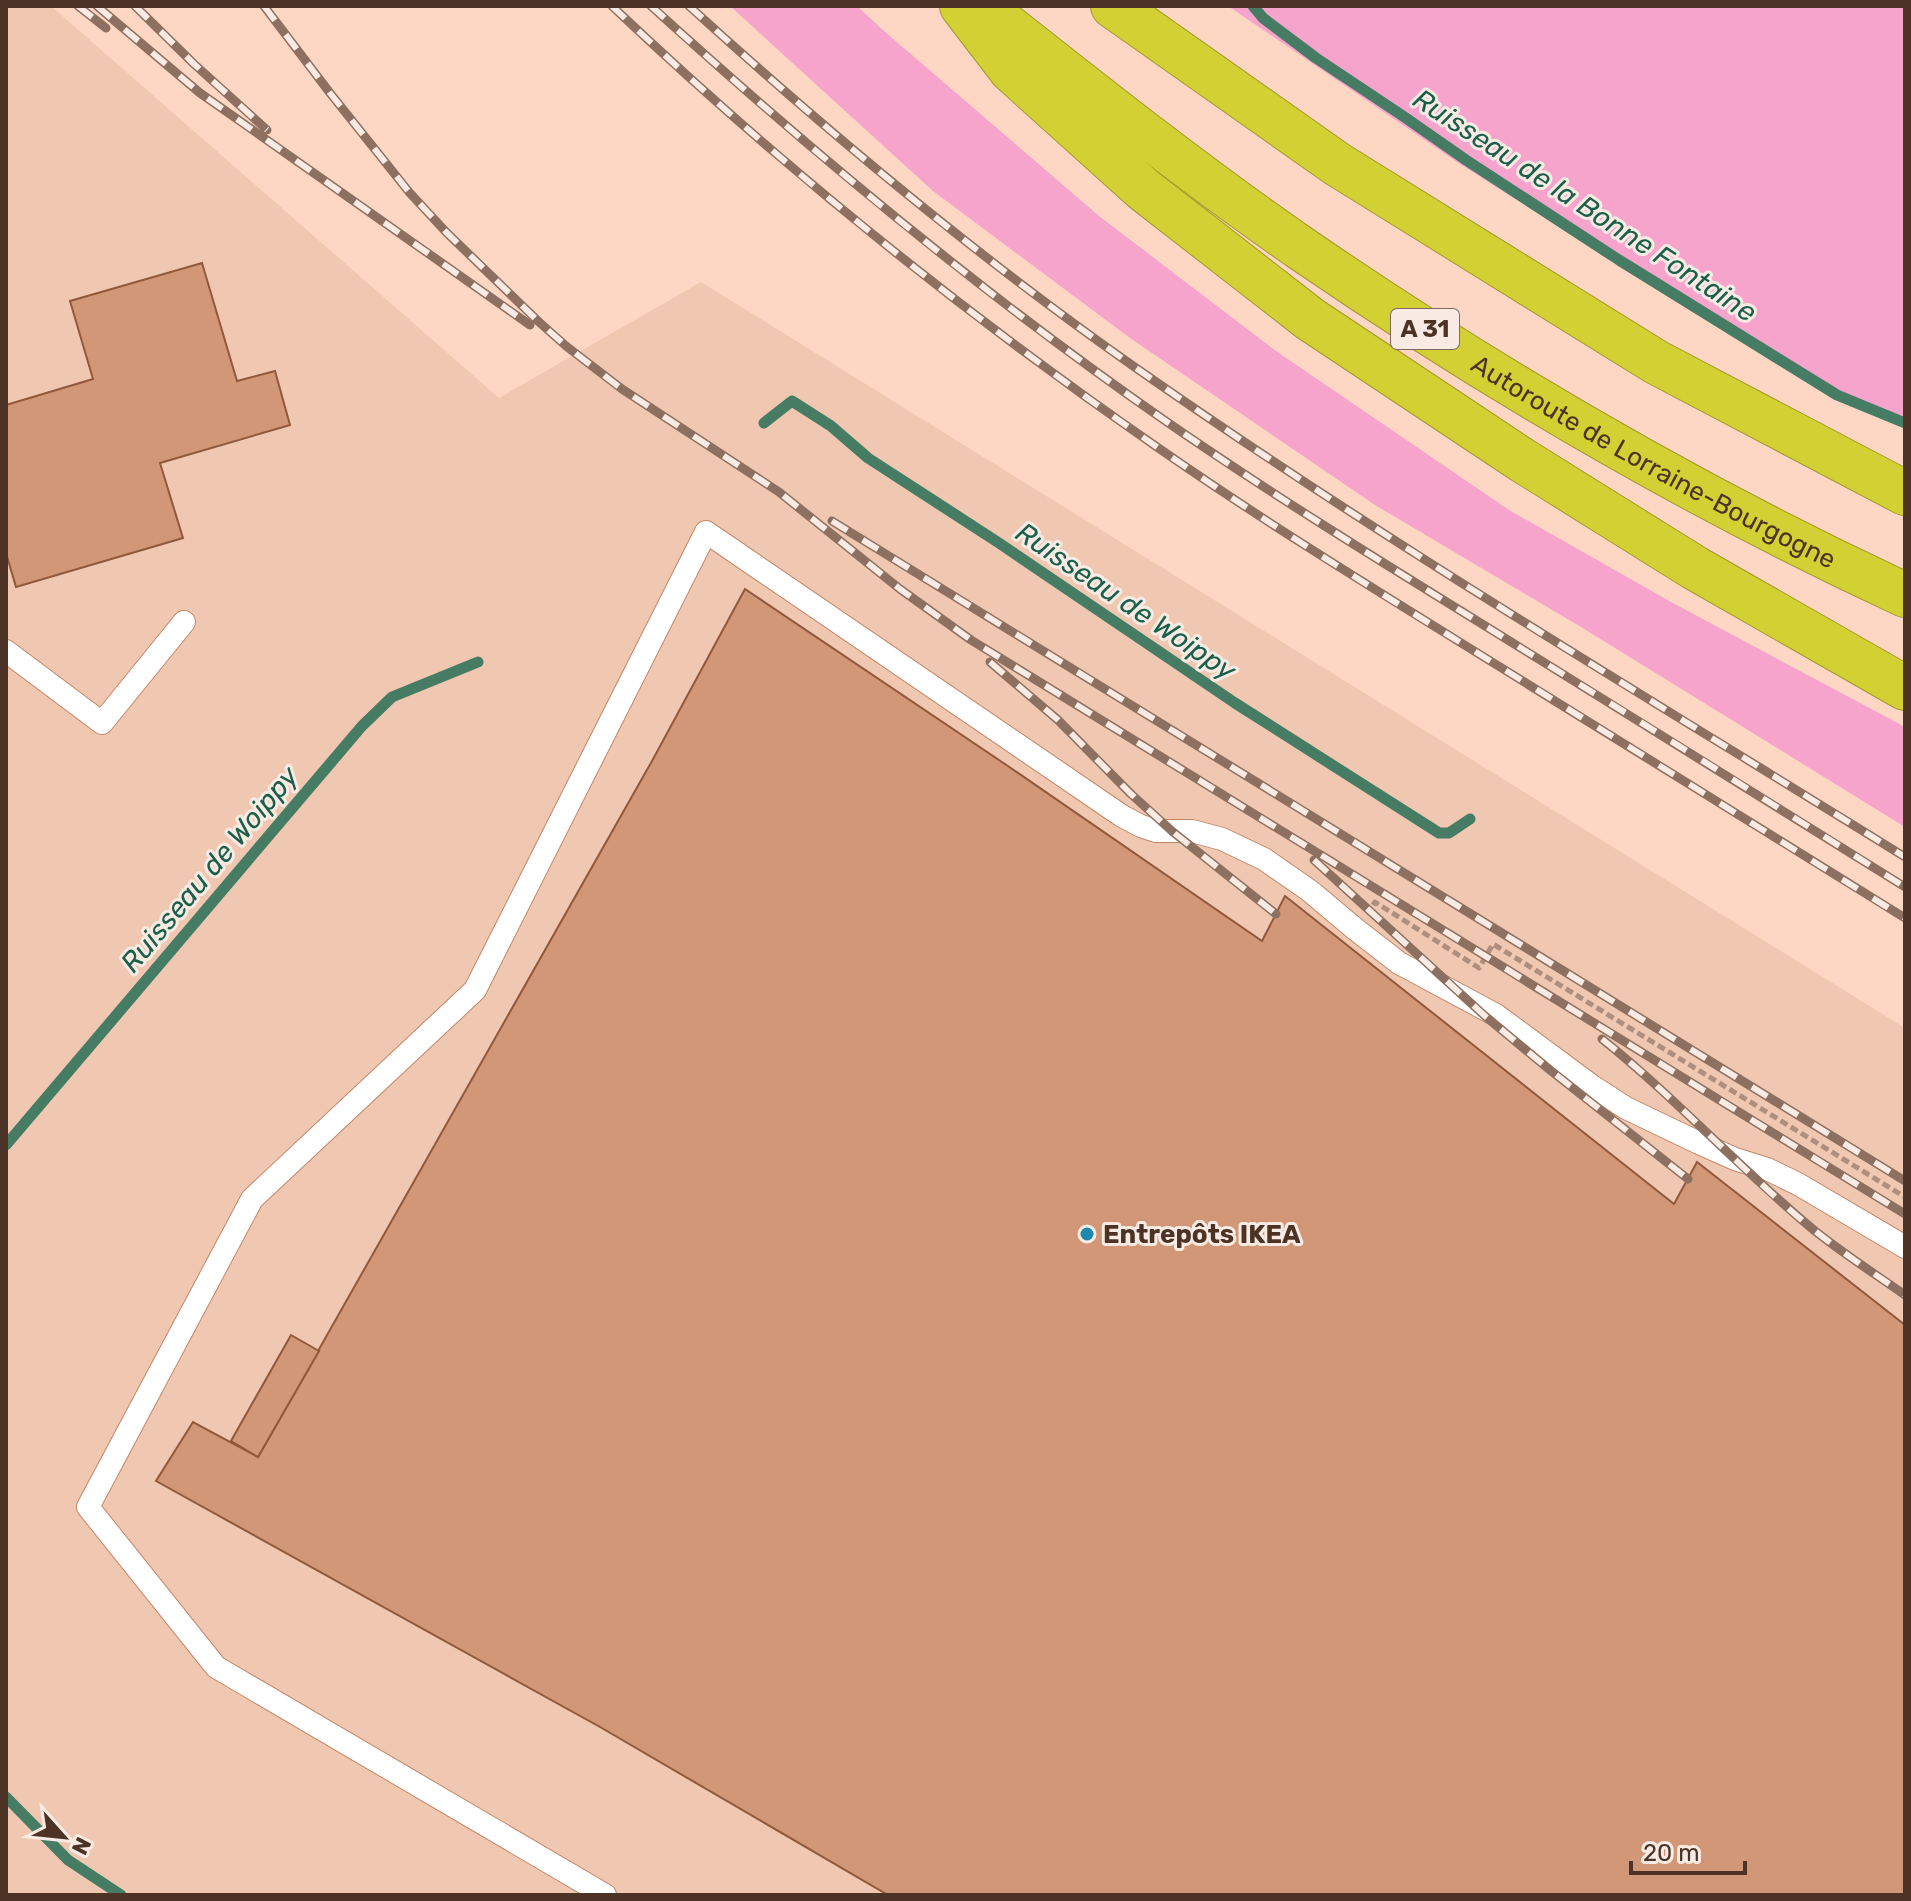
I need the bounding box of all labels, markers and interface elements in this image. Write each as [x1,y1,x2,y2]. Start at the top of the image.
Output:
water label: Ruisseau de la Bonne Fontaine [1407,82,1763,329]
road number: A 31 [1391,309,1459,349]
street label: Autoroute de Lorraine-Bourgogne [1466,349,1841,576]
water label: Ruisseau de Woippy [1009,515,1243,688]
water label: Ruisseau de Woippy [114,759,306,979]
place label: Entrepôts IKEA [1103,1219,1301,1250]
marker: Entrepôts IKEA [1078,1225,1096,1243]
north arrow [24,1797,104,1877]
scale bar [1631,1825,1745,1875]
text: N [66,1833,97,1859]
text: 20 m [1643,1839,1700,1867]

